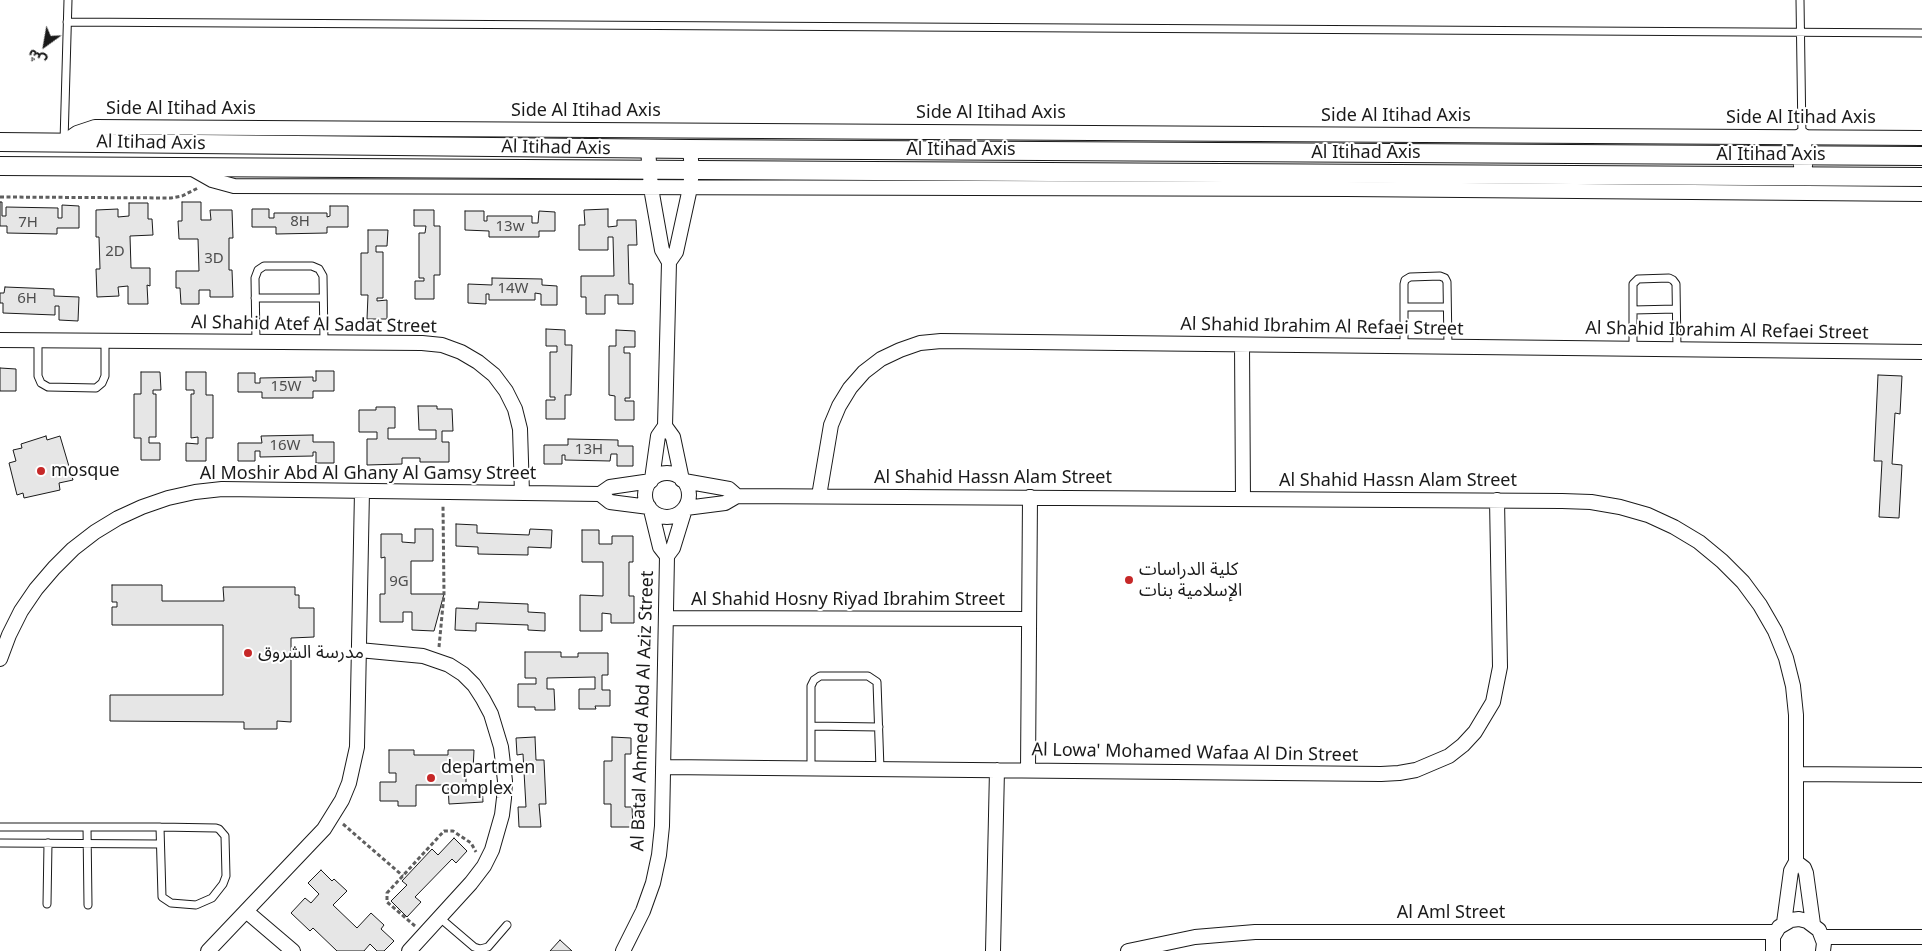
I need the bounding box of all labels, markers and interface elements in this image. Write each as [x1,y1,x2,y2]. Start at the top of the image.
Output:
north arrow [20,20,70,70]
text: ش [24,45,50,71]
street label: Side Al Itihad Axis [106,98,256,120]
street label: Side Al Itihad Axis [511,100,661,122]
street label: Side Al Itihad Axis [916,102,1066,124]
street label: Side Al Itihad Axis [1321,105,1471,127]
street label: Side Al Itihad Axis [1726,107,1876,129]
street label: Al Itihad Axis [96,131,206,155]
street label: Al Itihad Axis [501,136,611,160]
street label: Al Itihad Axis [906,139,1016,161]
street label: Al Itihad Axis [1311,142,1421,164]
street label: Al Itihad Axis [1716,144,1826,166]
house number: 8H [290,213,310,231]
house number: 7H [18,214,38,232]
house number: 13w [496,218,524,236]
house number: 2D [105,243,125,261]
house number: 3D [204,250,224,268]
house number: 14W [497,280,529,298]
house number: 6H [17,290,37,308]
street label: Al Shahid Atef Al Sadat Street [191,312,437,338]
street label: Al Shahid Ibrahim Al Refaei Street [1180,314,1464,340]
street label: Al Shahid Ibrahim Al Refaei Street [1585,318,1869,344]
house number: 15W [270,378,302,396]
house number: 16W [269,437,301,455]
house number: 13H [575,441,603,459]
place label: mosque [51,460,120,482]
street label: Al Moshir Abd Al Ghany Al Gamsy Street [200,463,536,485]
marker: mosque [35,465,47,477]
street label: Al Shahid Hassn Alam Street [874,467,1112,489]
street label: Al Shahid Hassn Alam Street [1279,470,1517,492]
place label: كلية الدراسات الإسلامية بنات [1139,559,1242,602]
street label: Al Batal Ahmed Abd Al Aziz Street [627,570,659,852]
house number: 9G [389,573,409,591]
marker: كلية الدراسات الإسلامية بنات [1123,574,1135,586]
street label: Al Shahid Hosny Riyad Ibrahim Street [691,589,1005,611]
place label: مدرسة الشروق [258,642,364,664]
marker: مدرسة الشروق [242,647,254,659]
street label: Al Lowa' Mohamed Wafaa Al Din Street [1031,739,1359,767]
place label: departmen complex [441,757,535,800]
marker: departmen complex [425,772,437,784]
street label: Al Aml Street [1397,902,1505,924]

